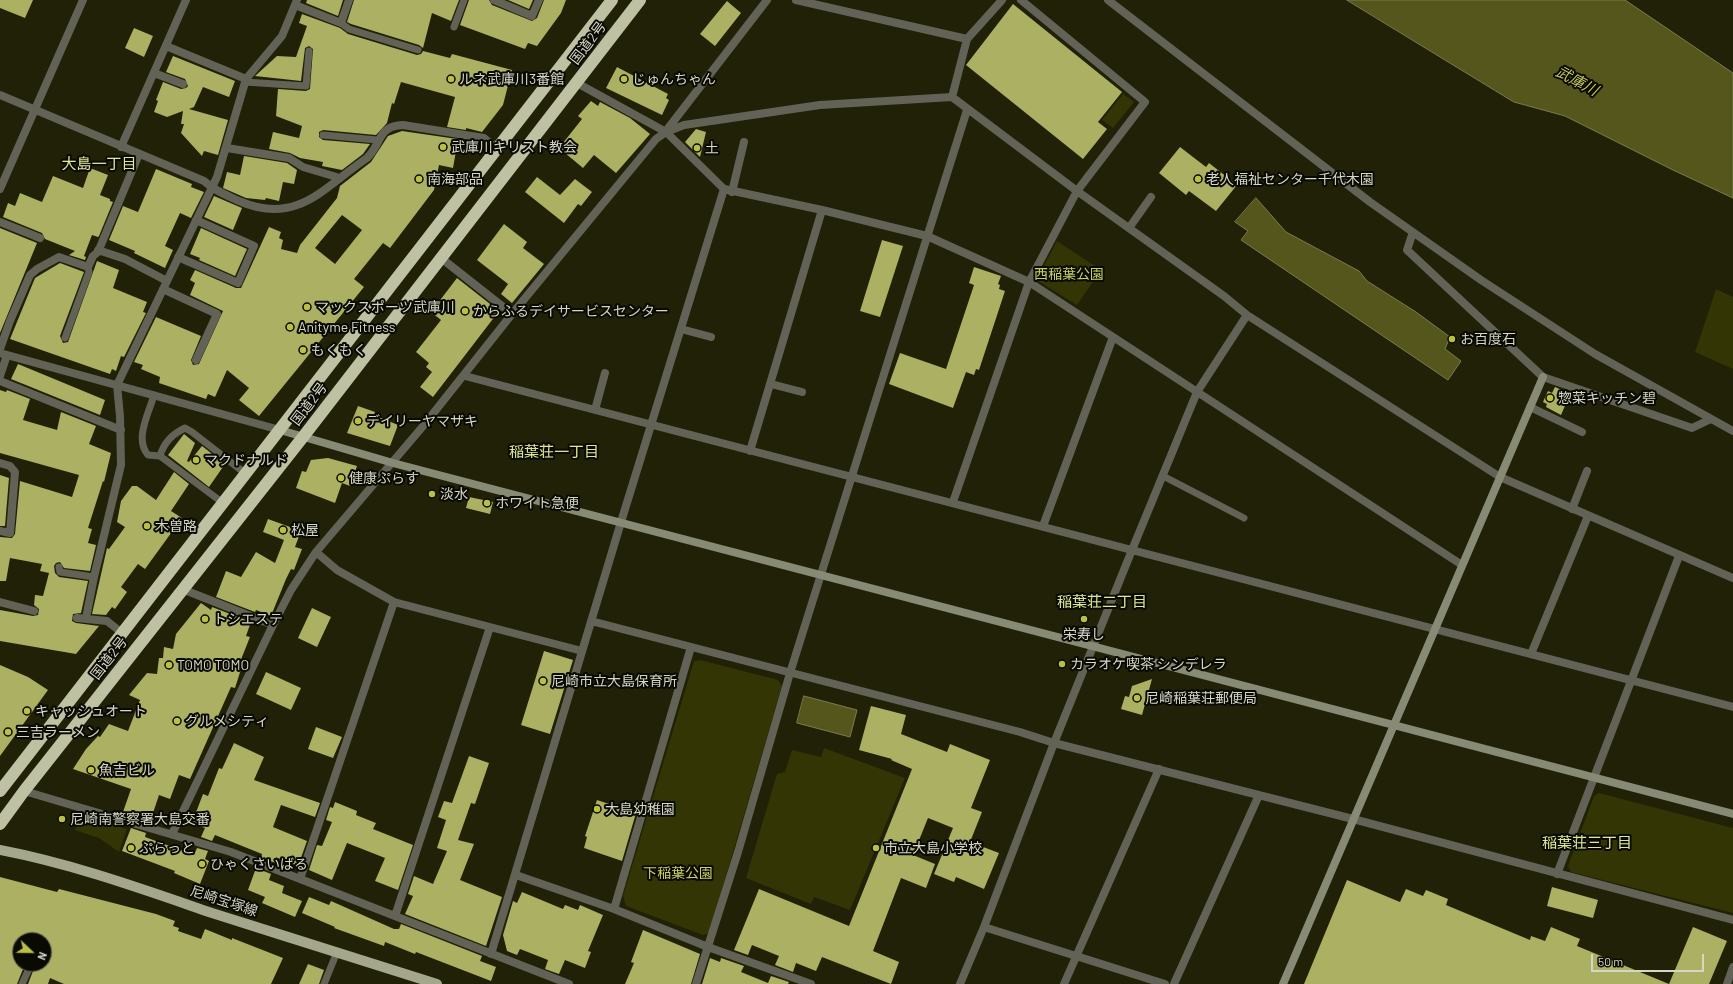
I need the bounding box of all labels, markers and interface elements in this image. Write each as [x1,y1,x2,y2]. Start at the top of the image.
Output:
street label: 国道2号 [566,18,610,68]
water label: 武庫川 [1553,62,1601,100]
place label: ルネ武庫川3番館 [459,71,564,87]
place label: じゅんちゃん [632,71,716,87]
marker: ルネ武庫川3番館 [446,74,456,84]
marker: じゅんちゃん [619,74,629,84]
place label: 武庫川キリスト教会 [451,139,577,155]
place label: 土 [705,140,719,156]
marker: 武庫川キリスト教会 [438,142,448,152]
marker: 土 [692,143,702,153]
district label: 大島一丁目 [62,155,136,173]
place label: 南海部品 [427,171,483,187]
place label: 老人福祉センター千代木園 [1206,171,1374,187]
marker: 南海部品 [414,174,424,184]
marker: 老人福祉センター千代木園 [1193,174,1203,184]
park label: 西稲葉公園 [1034,266,1104,282]
place label: マックスポーツ武庫川 [315,299,455,315]
marker: マックスポーツ武庫川 [302,302,312,312]
place label: からふるデイサービスセンター [473,303,669,319]
marker: からふるデイサービスセンター [460,306,470,316]
place label: Anityme Fitness [298,319,396,335]
marker: Anityme Fitness [285,322,295,332]
place label: お百度石 [1460,331,1516,347]
marker: お百度石 [1447,334,1457,344]
place label: もくもく [311,342,367,358]
marker: もくもく [298,345,308,355]
street label: 国道2号 [287,379,331,429]
place label: 惣菜キッチン碧 [1558,390,1656,406]
marker: 惣菜キッチン碧 [1545,393,1555,403]
place label: デイリーヤマザキ [366,413,478,429]
marker: デイリーヤマザキ [353,416,363,426]
district label: 稲葉荘一丁目 [509,443,599,461]
place label: マクドナルド [204,452,288,468]
marker: マクドナルド [191,455,201,465]
place label: 健康ぷらす [349,470,419,486]
marker: 健康ぷらす [336,473,346,483]
place label: 淡水 [440,486,468,502]
marker: 淡水 [427,489,437,499]
place label: ホワイト急便 [495,495,579,511]
marker: ホワイト急便 [482,498,492,508]
place label: 木曽路 [155,518,197,534]
marker: 木曽路 [142,521,152,531]
place label: 松屋 [291,522,319,538]
marker: 松屋 [278,525,288,535]
district label: 稲葉荘二丁目 [1057,593,1147,611]
place label: トシエステ [213,611,283,627]
marker: トシエステ [200,614,210,624]
marker: 栄寿し [1079,614,1089,624]
place label: 栄寿し [1063,626,1105,642]
street label: 国道2号 [87,633,131,683]
place label: カラオケ喫茶 シンデレラ [1070,656,1227,672]
place label: TOMO TOMO [177,657,249,673]
marker: カラオケ喫茶 シンデレラ [1057,659,1067,669]
marker: TOMO TOMO [164,660,174,670]
place label: 尼崎市立大島保育所 [551,673,677,689]
marker: 尼崎市立大島保育所 [538,676,548,686]
place label: 尼崎稲葉荘郵便局 [1145,690,1257,706]
marker: 尼崎稲葉荘郵便局 [1132,693,1142,703]
place label: キャッシュオート [35,703,147,719]
marker: キャッシュオート [22,706,32,716]
place label: グルメシティ [185,713,269,729]
marker: グルメシティ [172,716,182,726]
place label: 三吉ラーメン [16,724,100,740]
marker: 三吉ラーメン [3,727,13,737]
place label: 魚吉ビル [99,762,155,778]
marker: 魚吉ビル [86,765,96,775]
place label: 大島幼稚園 [605,801,675,817]
marker: 大島幼稚園 [592,804,602,814]
place label: 尼崎南警察署大島交番 [70,811,210,827]
marker: 尼崎南警察署大島交番 [57,814,67,824]
district label: 稲葉荘三丁目 [1542,834,1632,852]
place label: ぷらっと [139,840,195,856]
place label: 市立大島小学校 [884,840,982,856]
marker: ぷらっと [126,843,136,853]
marker: 市立大島小学校 [871,843,881,853]
place label: ひゃくさいばる [210,856,308,872]
marker: ひゃくさいばる [197,859,207,869]
park label: 下稲葉公園 [643,865,713,881]
street label: 尼崎宝塚線 [188,882,260,920]
north arrow [12,932,52,972]
scale bar [1593,946,1706,972]
text: N [35,950,50,962]
text: 50 m [1598,954,1623,968]

